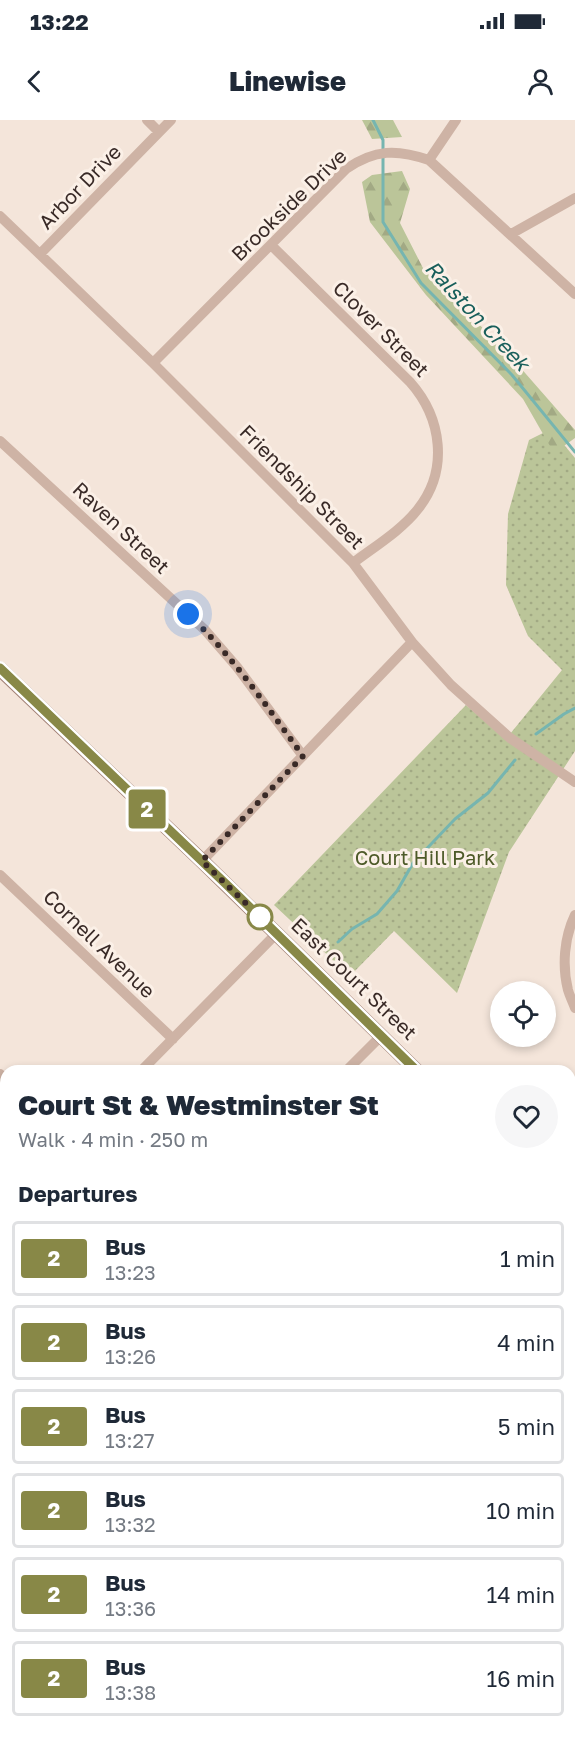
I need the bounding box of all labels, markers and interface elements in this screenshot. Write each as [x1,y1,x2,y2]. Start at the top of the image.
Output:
text: 13:22 [30,8,89,35]
icon: back [18,65,51,98]
text: Linewise [229,65,346,97]
icon: person [524,65,557,98]
street label: Arbor Drive [33,139,125,233]
street label: Brookside Drive [226,143,351,265]
water label: Ralston Creek [420,255,537,377]
street label: Clover Street [329,275,435,381]
street label: Friendship Street [236,419,370,553]
street label: Raven Street [68,476,175,578]
your location [173,599,203,629]
line badge: 2 [128,790,166,828]
text: 2 [141,796,153,822]
park label: Court Hill Park [355,845,495,869]
street label: Cornell Avenue [39,884,160,1003]
unlabelled marker [247,904,273,930]
street label: East Court Street [287,912,422,1044]
map controls [490,981,556,1047]
button: locate [490,981,556,1047]
button: heart [495,1085,558,1148]
text: Court St & Westminster St [18,1088,379,1121]
text: Walk · 4 min · 250 m [18,1127,208,1151]
text: Departures [18,1180,137,1207]
text: Bus [105,1233,146,1260]
text: 2 [48,1245,60,1271]
text: 1 min [500,1245,555,1272]
text: 13:23 [105,1260,156,1284]
text: Bus [105,1317,146,1344]
text: 2 [48,1329,60,1355]
text: 4 min [497,1329,555,1356]
text: 13:26 [105,1344,156,1368]
text: Bus [105,1401,146,1428]
text: 2 [48,1413,60,1439]
text: 5 min [498,1413,555,1440]
text: 13:27 [105,1428,155,1452]
text: Bus [105,1485,146,1512]
text: 2 [48,1497,60,1523]
text: 10 min [486,1497,555,1524]
text: 13:32 [105,1512,156,1536]
text: Bus [105,1569,146,1596]
text: 2 [48,1581,60,1607]
text: 14 min [487,1581,555,1608]
text: 13:36 [105,1596,156,1620]
text: Bus [105,1653,146,1680]
text: 2 [48,1665,60,1691]
text: 16 min [487,1665,555,1692]
text: 13:38 [105,1680,156,1704]

